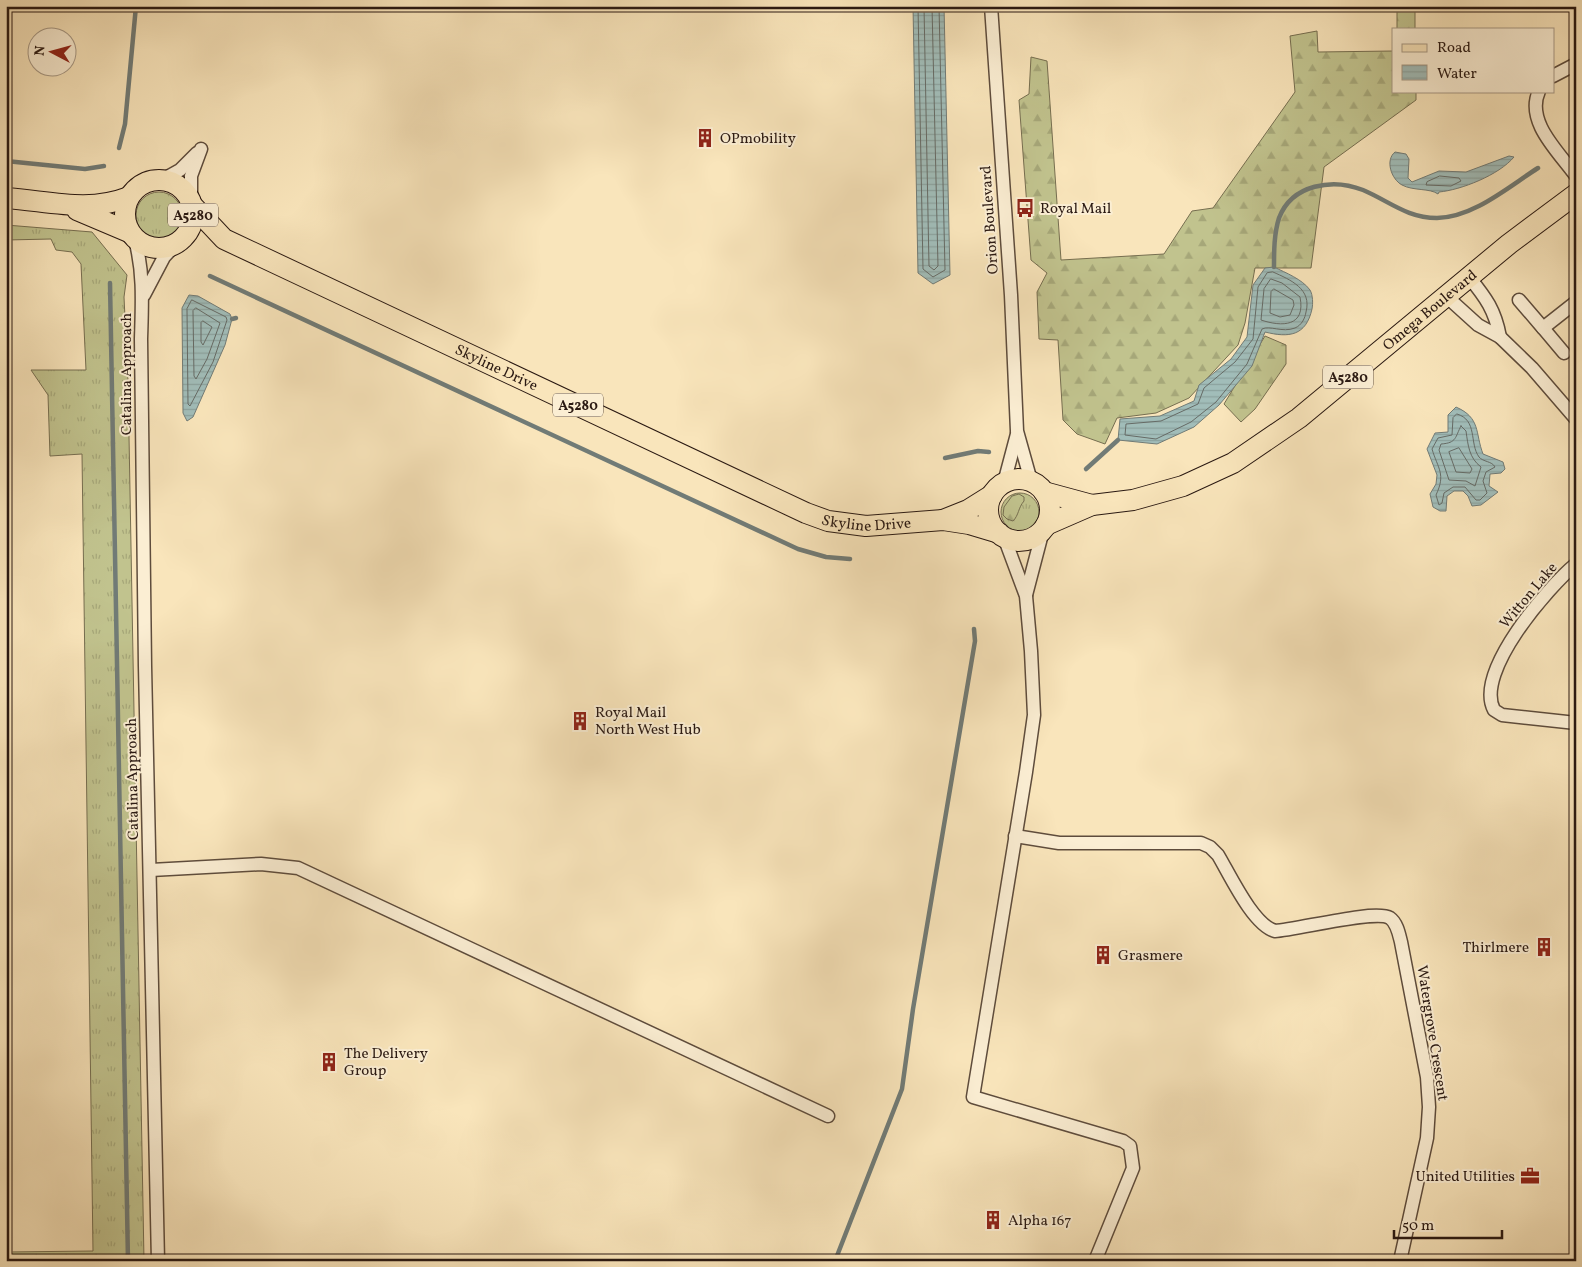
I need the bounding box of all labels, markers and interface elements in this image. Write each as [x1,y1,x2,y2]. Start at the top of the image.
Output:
north arrow [28,28,78,78]
legend [1392,28,1554,92]
text: Road [1437,38,1471,59]
text: N [31,45,51,57]
text: Water [1437,64,1477,85]
building icon: OPmobility [694,127,716,149]
place label: OPmobility [720,129,796,150]
street label: Orion Boulevard [976,165,1005,275]
bus stop icon: Royal Mail [1014,197,1036,219]
place label: Royal Mail [1040,199,1111,220]
road number: A5280 [168,204,218,226]
street label: Omega Boulevard [1379,265,1482,356]
street label: Catalina Approach [117,313,138,435]
street label: Skyline Drive [451,340,541,397]
road number: A5280 [1323,366,1373,388]
road number: A5280 [553,394,603,416]
street label: Skyline Drive [818,510,912,538]
street label: Witton Lake [1495,558,1563,633]
place label: Royal Mail North West Hub [595,703,701,741]
building icon: Royal Mail North West Hub [569,710,591,732]
street label: Catalina Approach [122,718,145,840]
building icon: Thirlmere [1533,936,1555,958]
place label: Thirlmere [1463,938,1529,959]
building icon: Grasmere [1092,944,1114,966]
place label: Grasmere [1118,946,1183,967]
street label: Watergrove Crescent [1410,964,1453,1103]
place label: The Delivery Group [344,1044,428,1082]
building icon: The Delivery Group [318,1051,340,1073]
office icon: United Utilities [1519,1165,1541,1187]
place label: United Utilities [1416,1167,1515,1188]
scale bar [1394,1207,1502,1239]
building icon: Alpha 167 [982,1209,1004,1231]
place label: Alpha 167 [1008,1211,1072,1232]
text: 50 m [1402,1216,1434,1237]

